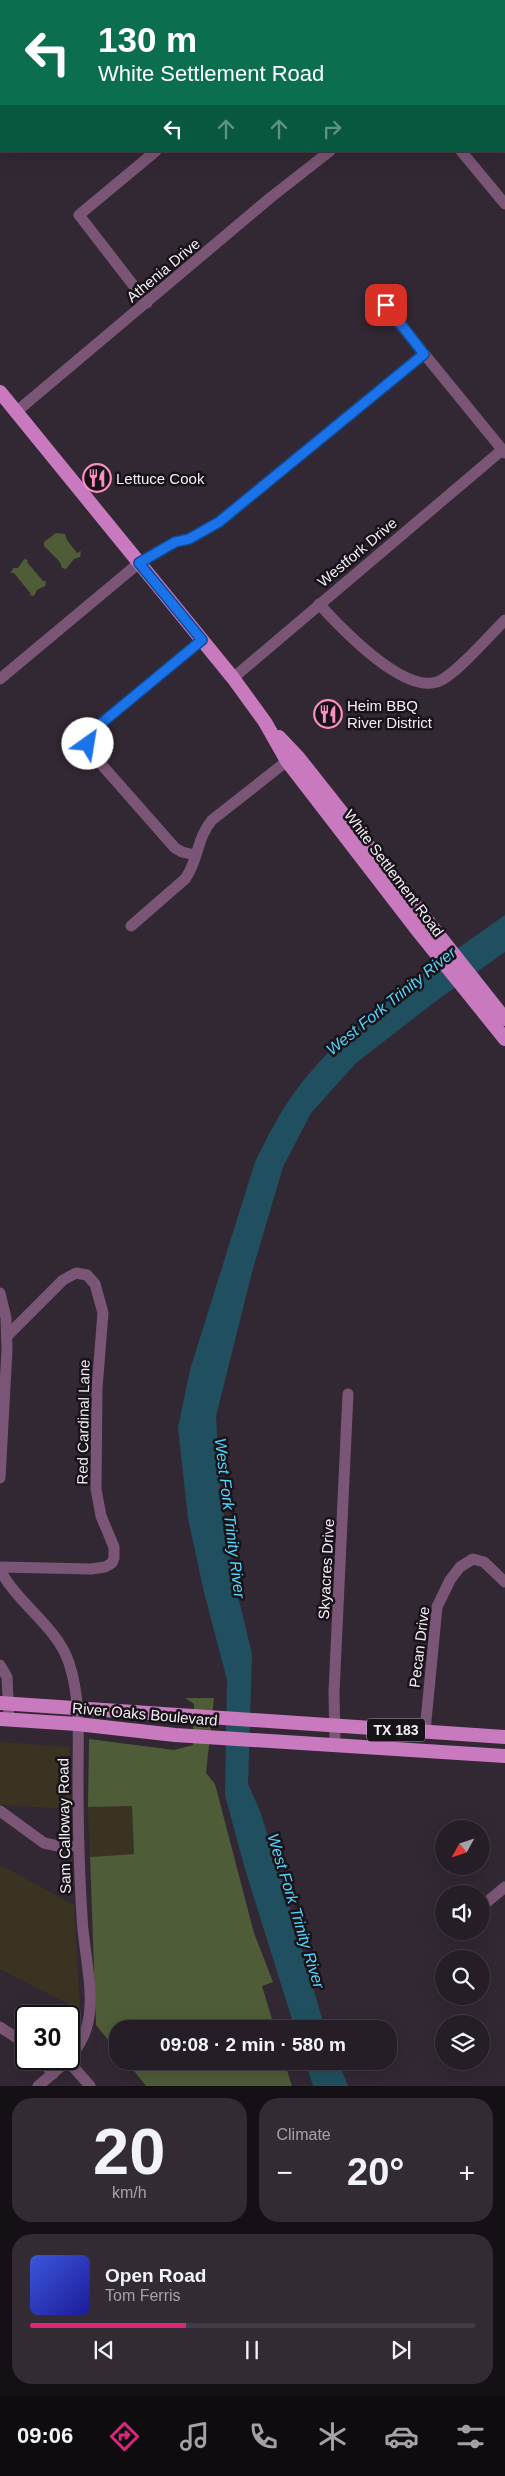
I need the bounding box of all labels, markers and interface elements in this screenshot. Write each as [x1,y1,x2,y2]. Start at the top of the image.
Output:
icon: left [15,20,80,85]
text: 130 m [98,20,197,59]
text: White Settlement Road [98,61,324,86]
icon: left [159,115,187,143]
icon: ahead [212,115,240,143]
icon: ahead [265,115,293,143]
icon: right [318,115,346,143]
street label: Athenia Drive [123,235,203,305]
pin [365,284,407,326]
icon: arrive [372,291,400,319]
restaurant icon: Lettuce Cook [82,463,112,493]
place label: Lettuce Cook [116,470,205,487]
street label: Westfork Drive [314,514,400,590]
place label: Heim BBQ River District [347,697,433,731]
restaurant icon: Heim BBQ River District [313,699,343,729]
position arrow [61,717,113,769]
street label: White Settlement Road [341,806,447,940]
water label: West Fork Trinity River [323,943,460,1058]
street label: Red Cardinal Lane [73,1359,93,1485]
water label: West Fork Trinity River [212,1437,248,1600]
street label: Skyacres Drive [315,1518,337,1620]
street label: Pecan Drive [406,1605,432,1689]
street label: River Oaks Boulevard [72,1699,218,1729]
road number: TX 183 [367,1718,425,1742]
street label: Sam Calloway Road [54,1758,74,1894]
north arrow [435,1820,490,1875]
map controls [435,1820,490,2070]
water label: West Fork Trinity River [264,1831,328,1991]
button: sound [435,1885,490,1940]
button: search [435,1950,490,2005]
speed limit sign: 30 [15,2005,80,2070]
button: layers [435,2015,490,2070]
text: 09:08 · 2 min · 580 m [160,2034,346,2055]
text: 20 [93,2115,165,2188]
text: Climate [277,2126,331,2143]
text: 20° [347,2151,404,2193]
text: − [277,2157,293,2188]
text: + [459,2157,475,2188]
text: km/h [112,2184,147,2201]
text: Open Road [105,2265,206,2286]
text: Tom Ferris [105,2287,181,2304]
icon: previous [90,2336,118,2364]
icon: pause [238,2336,266,2364]
icon: next [387,2336,415,2364]
icon: directions [107,2419,142,2454]
icon: music [177,2419,212,2454]
icon: phone [246,2419,281,2454]
icon: climate [315,2419,350,2454]
icon: car [384,2419,419,2454]
icon: filters [453,2419,488,2454]
text: 09:06 [17,2423,73,2448]

